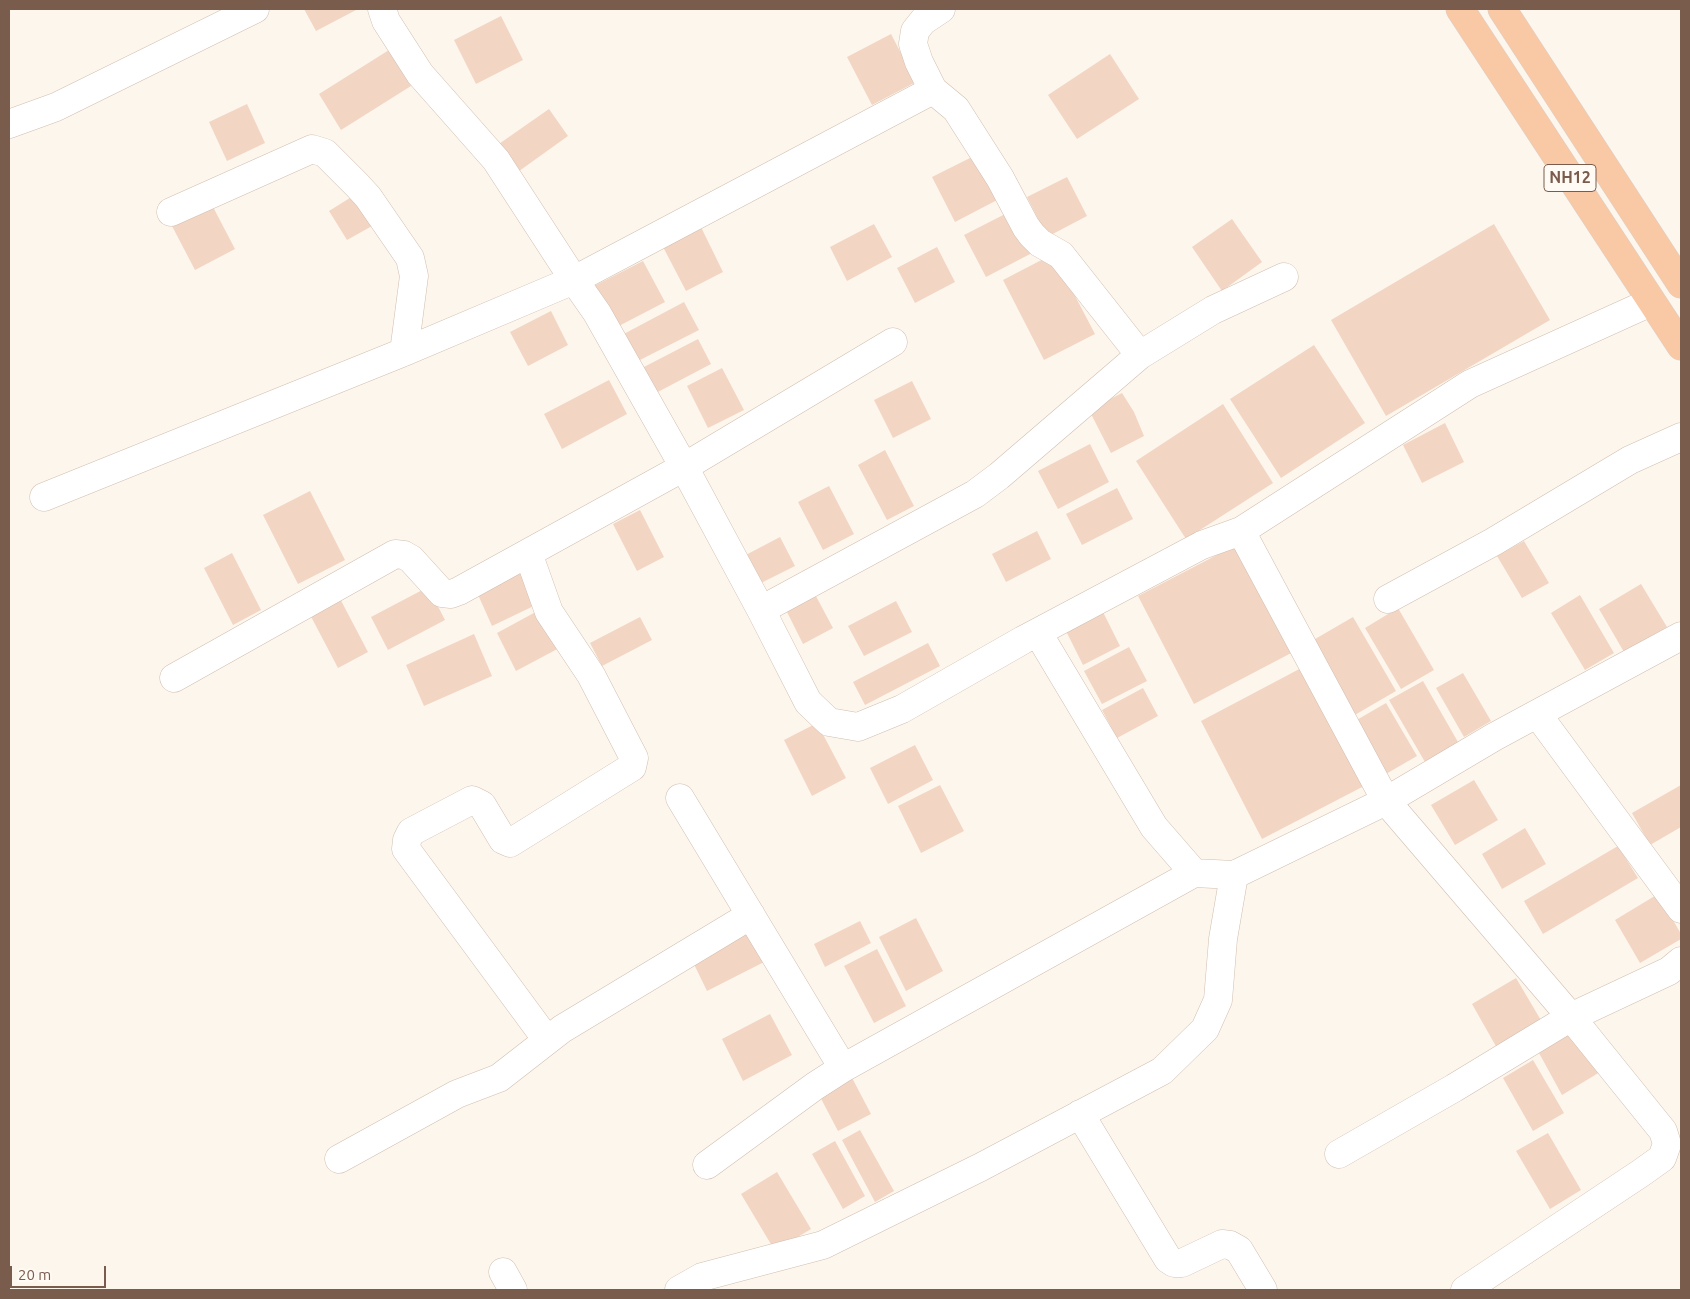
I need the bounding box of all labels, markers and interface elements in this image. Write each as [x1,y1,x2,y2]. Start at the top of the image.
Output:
road number: NH12 [1544,164,1596,192]
scale bar [12,1256,109,1288]
text: 20 m [18,1266,51,1283]

